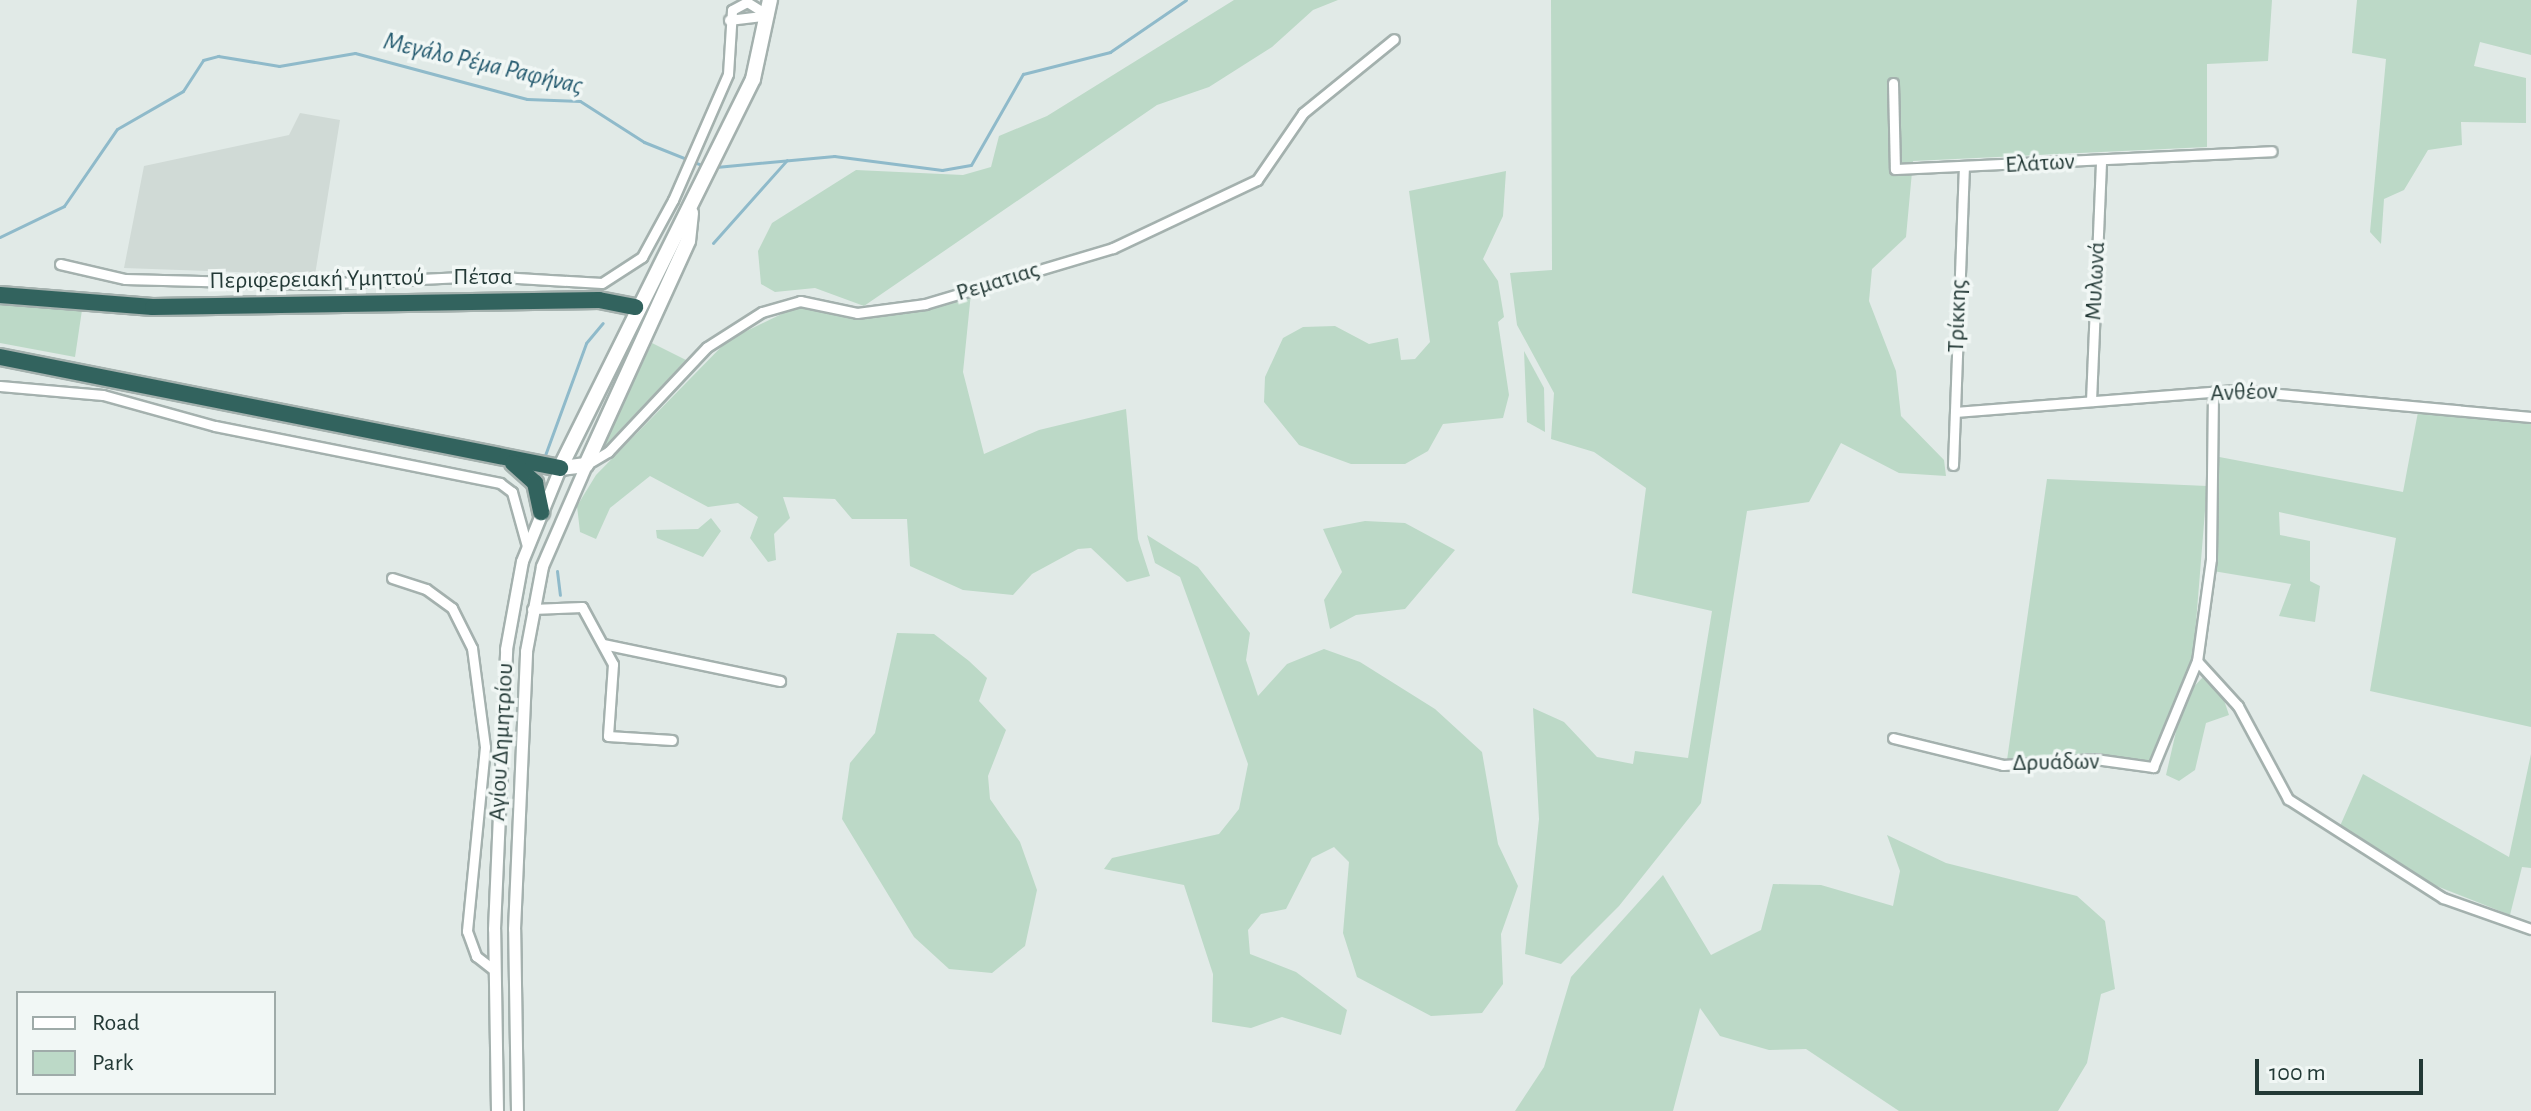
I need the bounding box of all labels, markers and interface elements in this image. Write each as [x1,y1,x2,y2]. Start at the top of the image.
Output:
water label: Μεγάλο Ρέμα Ραφήνας [380,26,586,102]
street label: Ελάτων [2004,148,2076,180]
street label: Μυλωνά [2080,241,2112,321]
street label: Ρεματιας [953,256,1043,308]
street label: Περιφερειακή Υμηττού [209,264,425,296]
street label: Πέτσα [453,264,513,292]
street label: Τρίκκης [1942,279,1974,353]
street label: Ανθέον [2210,377,2278,409]
street label: Αγίου Δημητρίου [483,662,521,822]
street label: Δρυάδων [2012,748,2100,778]
legend [16,991,276,1095]
text: Road [92,1011,140,1035]
scale bar [2259,1043,2427,1093]
text: Park [92,1051,133,1075]
text: 100 m [2269,1061,2326,1085]

